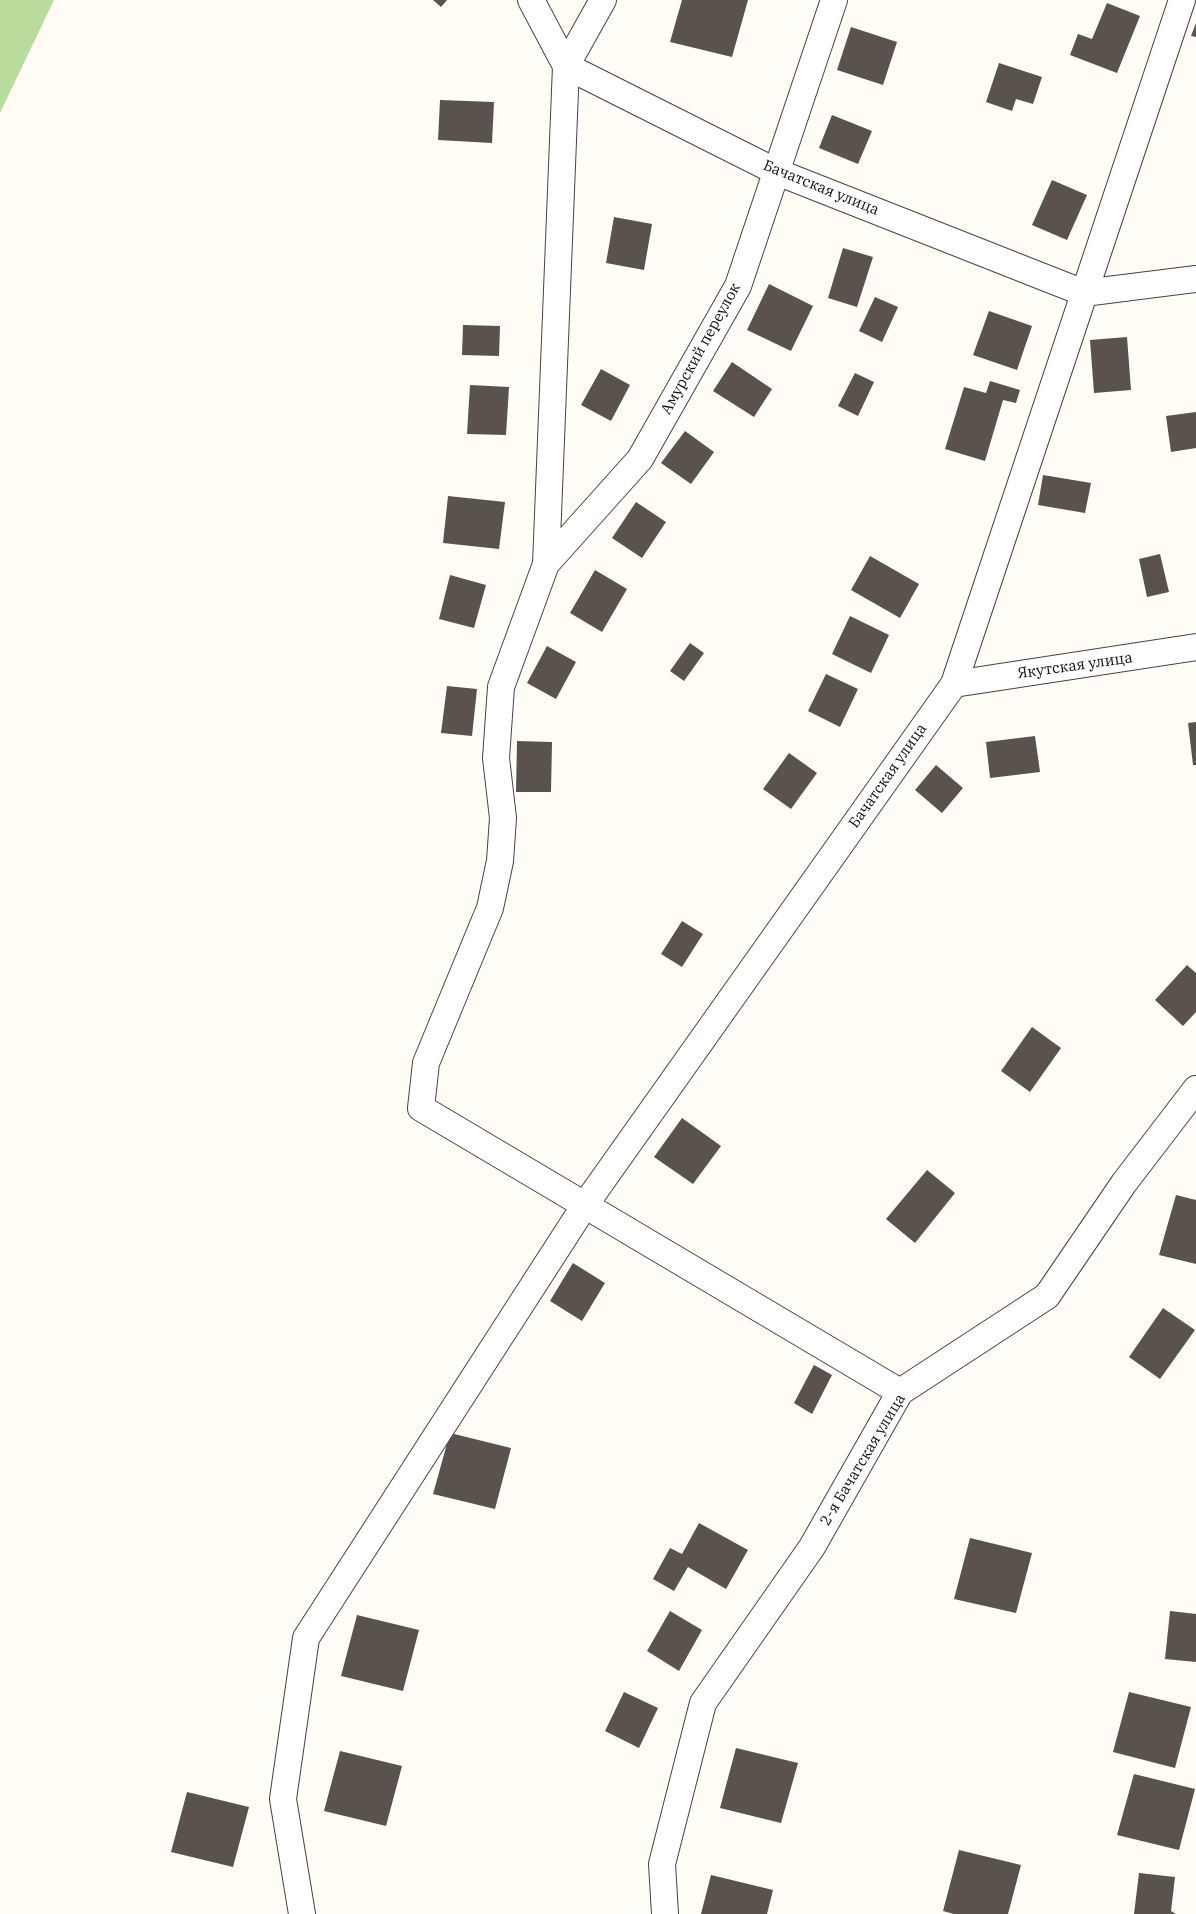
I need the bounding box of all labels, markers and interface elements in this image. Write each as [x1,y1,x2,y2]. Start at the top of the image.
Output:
street label: Бачатская улица [760,157,882,219]
street label: Амурский переулок [657,280,745,418]
street label: Якутская улица [1016,649,1134,683]
street label: Бачатская улица [845,720,931,832]
street label: 2-я Бачатская улица [817,1391,909,1529]

